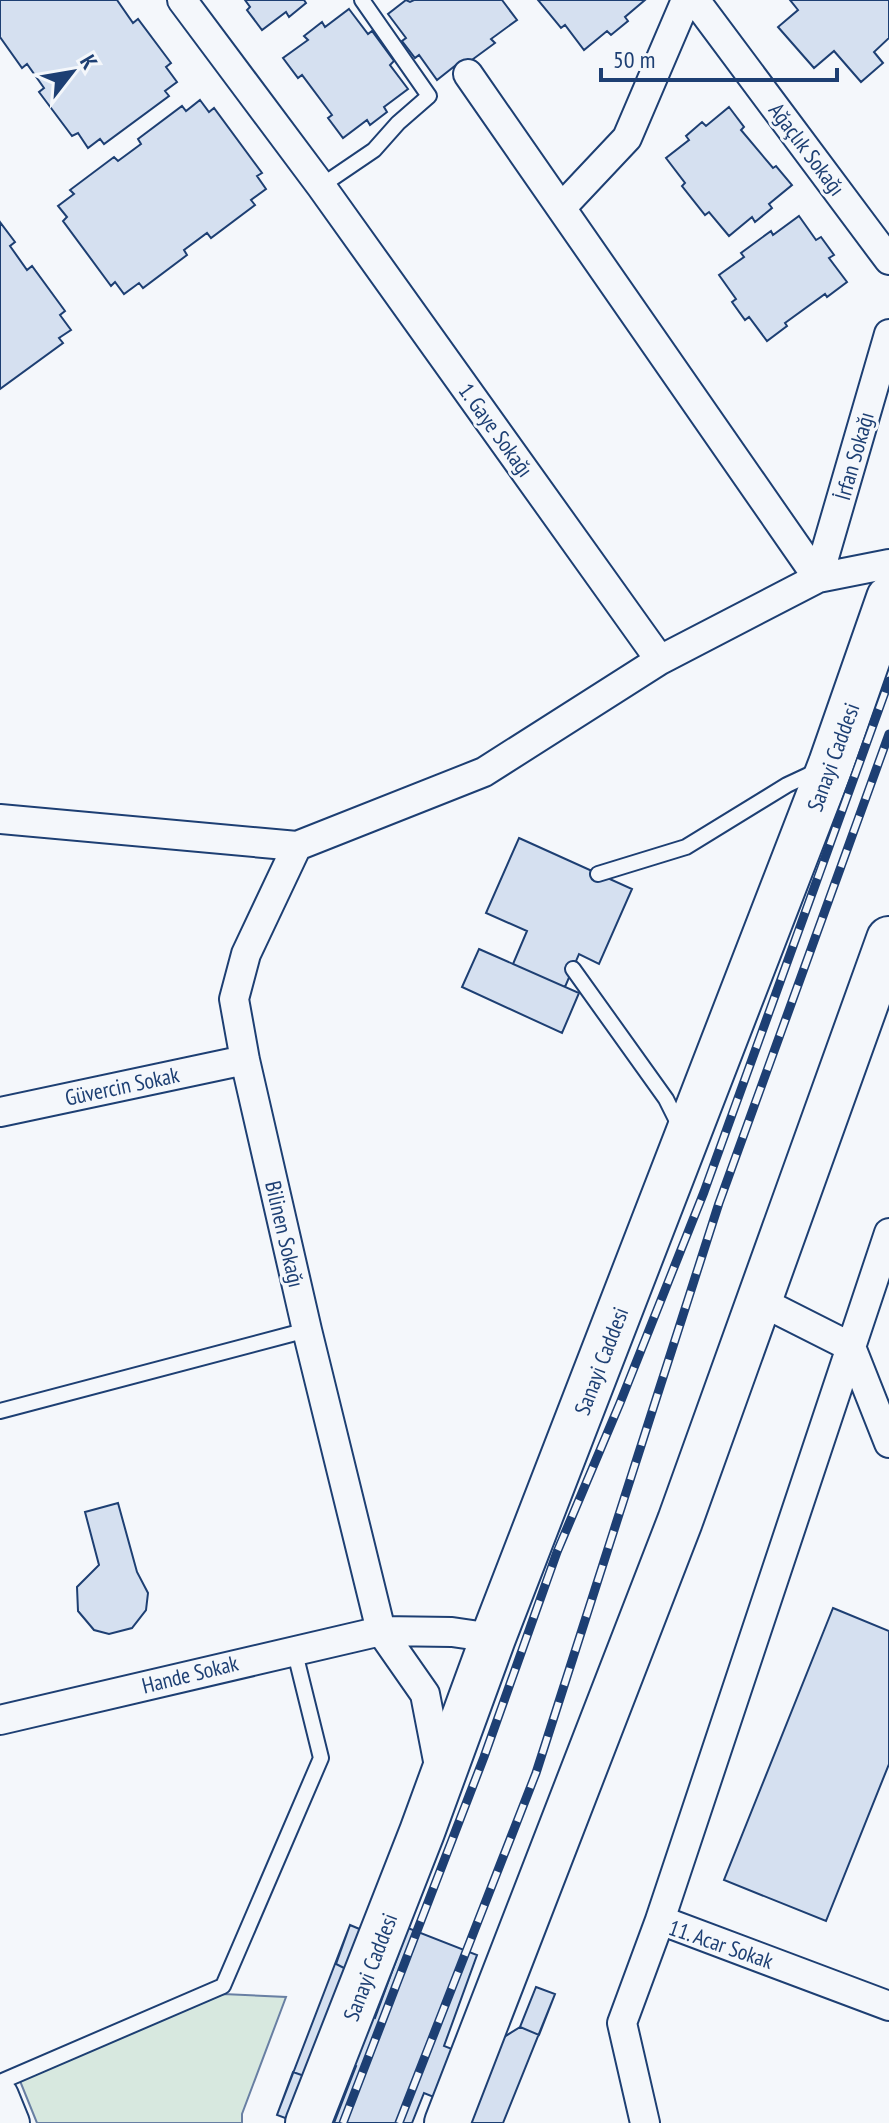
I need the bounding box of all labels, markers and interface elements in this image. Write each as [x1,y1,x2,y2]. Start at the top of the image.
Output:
north arrow [32,32,112,112]
scale bar [601,32,837,82]
text: 50 m [613,44,655,75]
text: K [74,50,104,74]
street label: Ağaçlık Sokağı [763,97,851,201]
street label: 1. Gaye Sokağı [453,378,539,482]
street label: İrfan Sokağı [828,409,880,503]
street label: Sanayi Caddesi [800,699,866,815]
street label: Güvercin Sokak [62,1060,182,1112]
street label: Bilinen Sokağı [259,1178,311,1290]
street label: Sanayi Caddesi [568,1303,634,1419]
street label: Hande Sokak [139,1648,242,1699]
street label: Sanayi Caddesi [337,1909,403,2025]
street label: 11. Acar Sokak [665,1913,777,1975]

